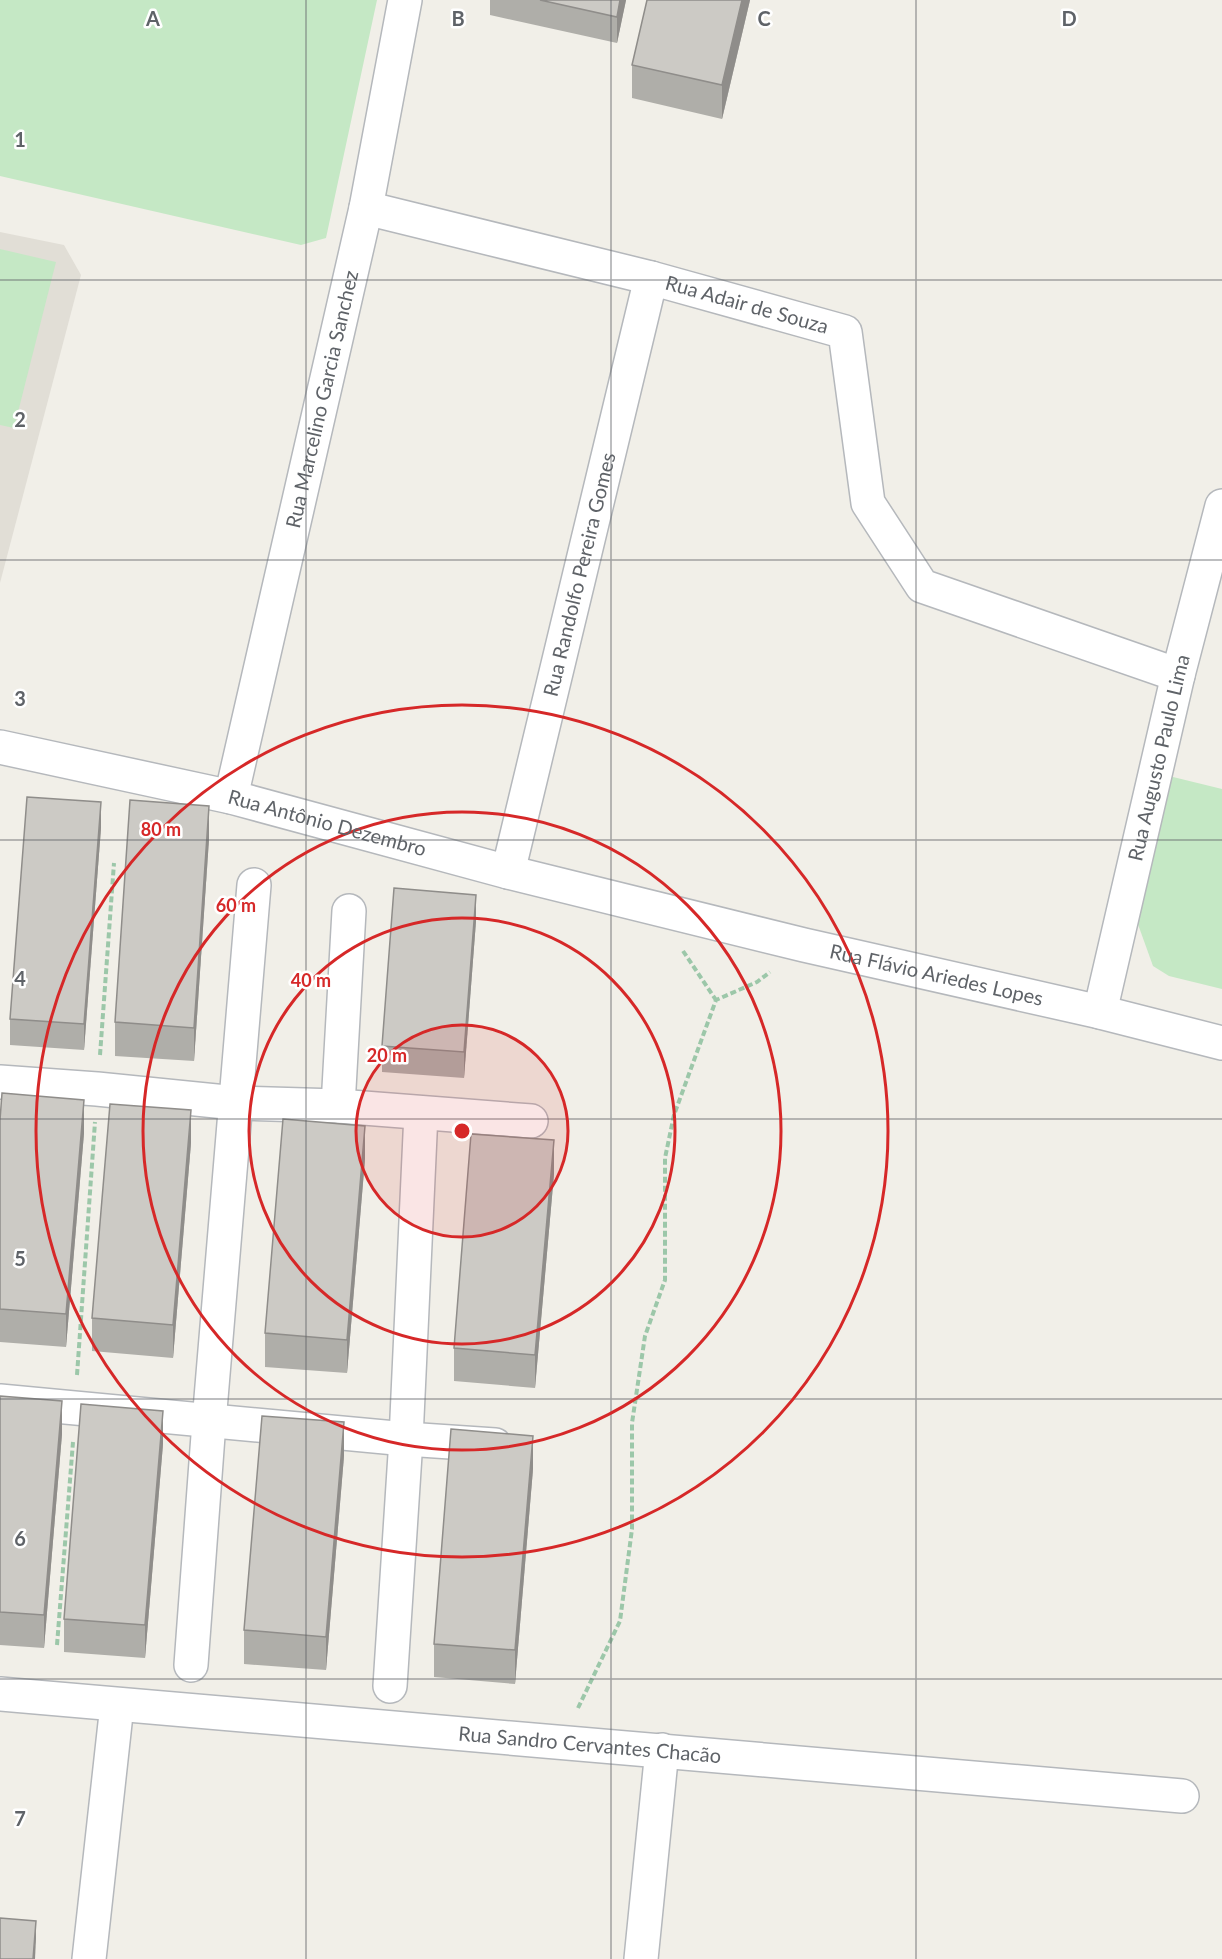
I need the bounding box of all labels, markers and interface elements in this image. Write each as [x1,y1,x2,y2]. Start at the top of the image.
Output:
text: A [145,6,160,30]
text: B [451,6,465,30]
text: C [757,6,771,30]
text: D [1061,6,1077,30]
text: 1 [14,127,26,151]
street label: Rua Marcelino Garcia Sanchez [280,268,362,530]
street label: Rua Adair de Souza [663,270,831,338]
text: 2 [14,407,26,431]
street label: Rua Randolfo Pereira Gomes [538,450,620,699]
street label: Rua Augusto Paulo Lima [1122,652,1194,863]
text: 3 [14,686,26,710]
street label: Rua Antônio Dezembro [226,784,429,860]
text: 80 m [141,818,181,840]
text: 60 m [216,894,256,916]
street label: Rua Flávio Ariedes Lopes [828,938,1046,1010]
text: 4 [14,966,26,990]
text: 40 m [291,969,331,991]
text: 20 m [367,1044,407,1066]
centre of rings [452,1121,472,1141]
text: 5 [14,1246,26,1270]
text: 6 [14,1526,26,1550]
street label: Rua Sandro Cervantes Chacão [457,1721,722,1767]
text: 7 [14,1806,26,1830]

